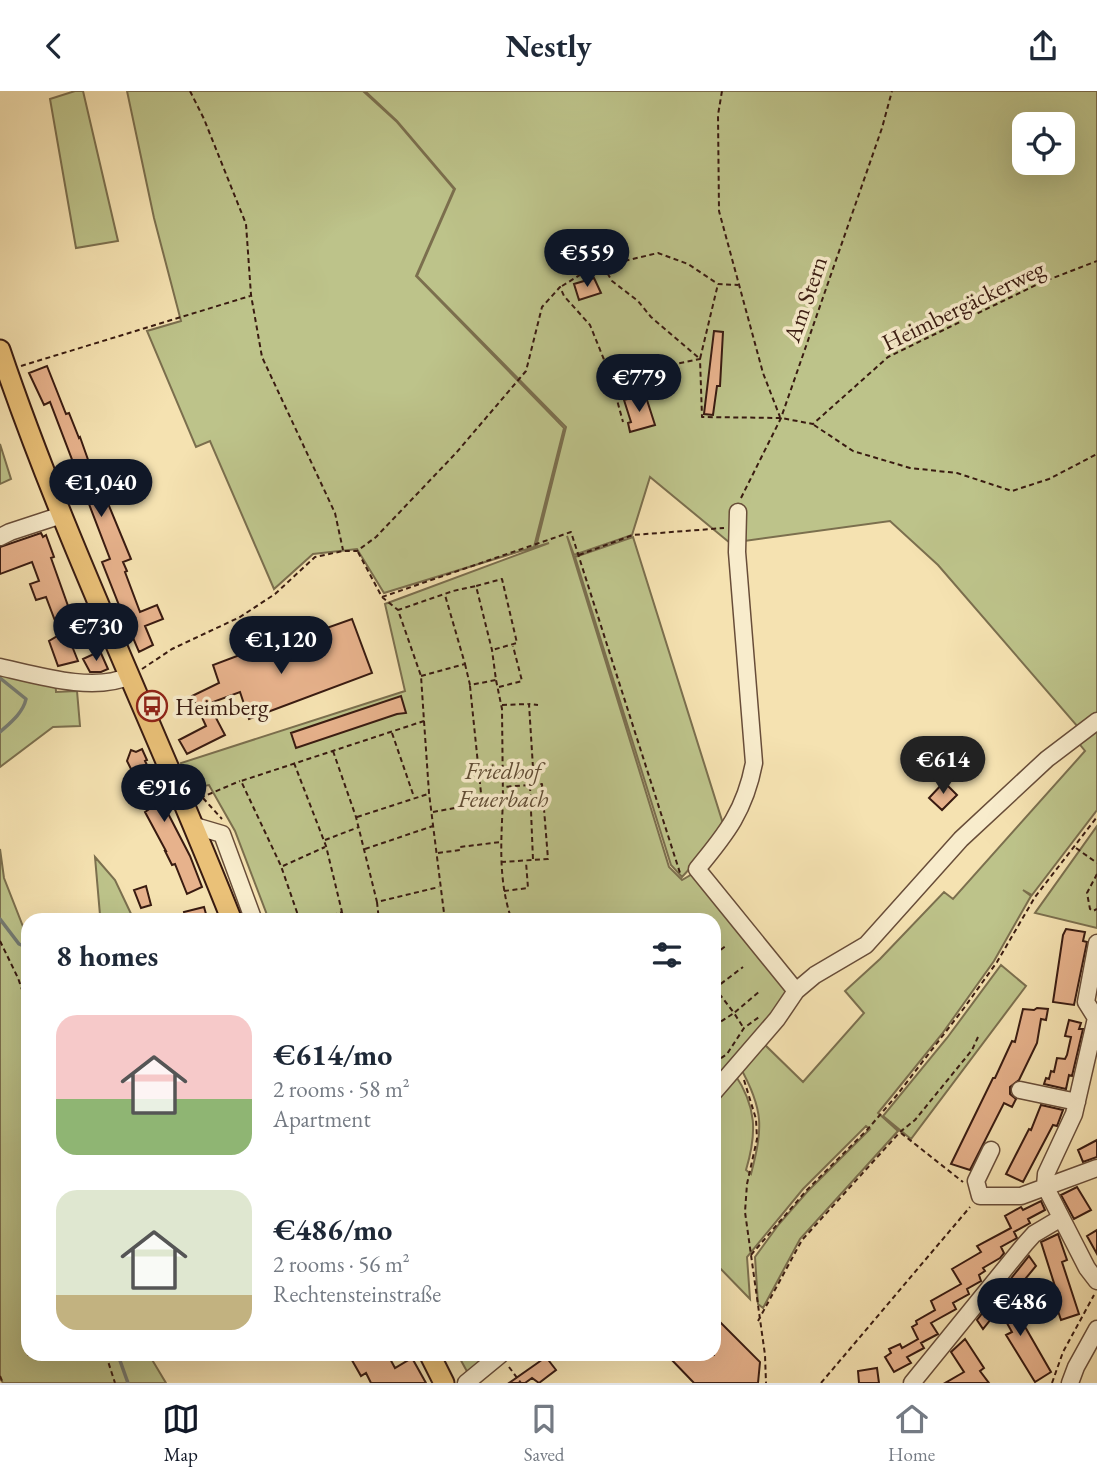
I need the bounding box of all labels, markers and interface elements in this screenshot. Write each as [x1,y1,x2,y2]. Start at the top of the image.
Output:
text: Nestly [505,25,592,67]
icon: back [35,27,73,65]
icon: share [1024,27,1062,65]
map controls [1012,112,1075,175]
button: locate [1012,112,1075,175]
pin: €559 [546,229,628,289]
text: €559 [560,237,614,267]
street label: Am Stern [776,252,834,347]
street label: Heimbergäckerweg [877,252,1050,358]
pin: €779 [598,355,680,414]
text: €779 [612,362,666,392]
pin: €1,040 [44,459,158,519]
text: €1,040 [65,467,137,497]
pin: €730 [55,603,137,663]
text: €730 [69,611,123,641]
pin: €1,120 [224,617,338,676]
text: €1,120 [245,624,317,654]
bus stop icon: Heimberg [135,689,169,723]
place label: Heimberg [175,691,269,722]
pin: €614 [902,737,984,796]
text: €614 [916,744,970,774]
park label: Friedhof Feuerbach [457,755,549,814]
pin: €916 [123,765,205,824]
text: €916 [137,772,191,802]
text: 8 homes [56,936,158,975]
icon: filters [648,936,686,974]
text: €614/mo [273,1035,392,1074]
icon: home [112,1043,196,1127]
text: 2 rooms · 58 m² [273,1074,410,1104]
text: Apartment [273,1104,371,1134]
text: €486/mo [273,1210,392,1249]
icon: home [112,1218,196,1302]
text: 2 rooms · 56 m² [273,1249,410,1279]
text: Rechtensteinstraße [273,1279,441,1309]
pin: €486 [979,1279,1061,1338]
text: €486 [993,1286,1047,1316]
tab: Map [162,1400,200,1467]
tab: Saved [524,1400,564,1467]
tab: Home [888,1400,935,1467]

